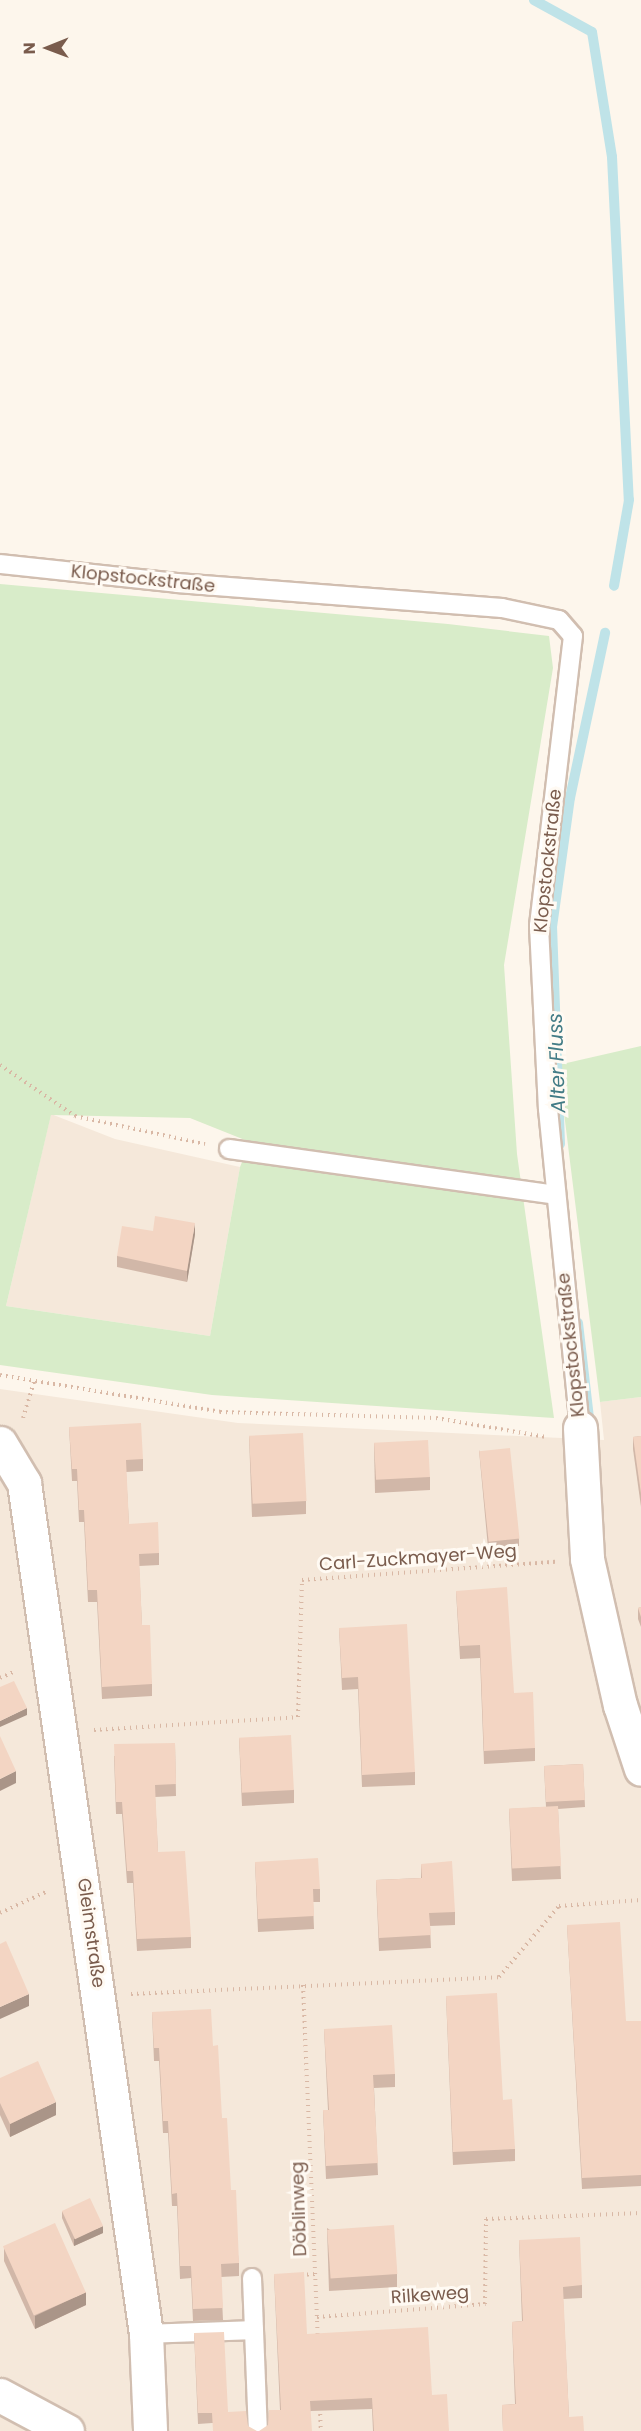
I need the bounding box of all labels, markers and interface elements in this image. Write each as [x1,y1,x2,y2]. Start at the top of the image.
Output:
north arrow [18,18,78,78]
text: N [18,42,41,55]
street label: Klopstockstraße [70,561,216,597]
street label: Klopstockstraße [530,788,566,934]
water label: Alter Fluss [543,1013,571,1113]
street label: Klopstockstraße [553,1272,589,1418]
street label: Carl-Zuckmayer-Weg [318,1540,518,1576]
street label: Gleimstraße [73,1877,109,1989]
street label: Döblinweg [287,2161,311,2257]
street label: Rilkeweg [390,2281,470,2309]

